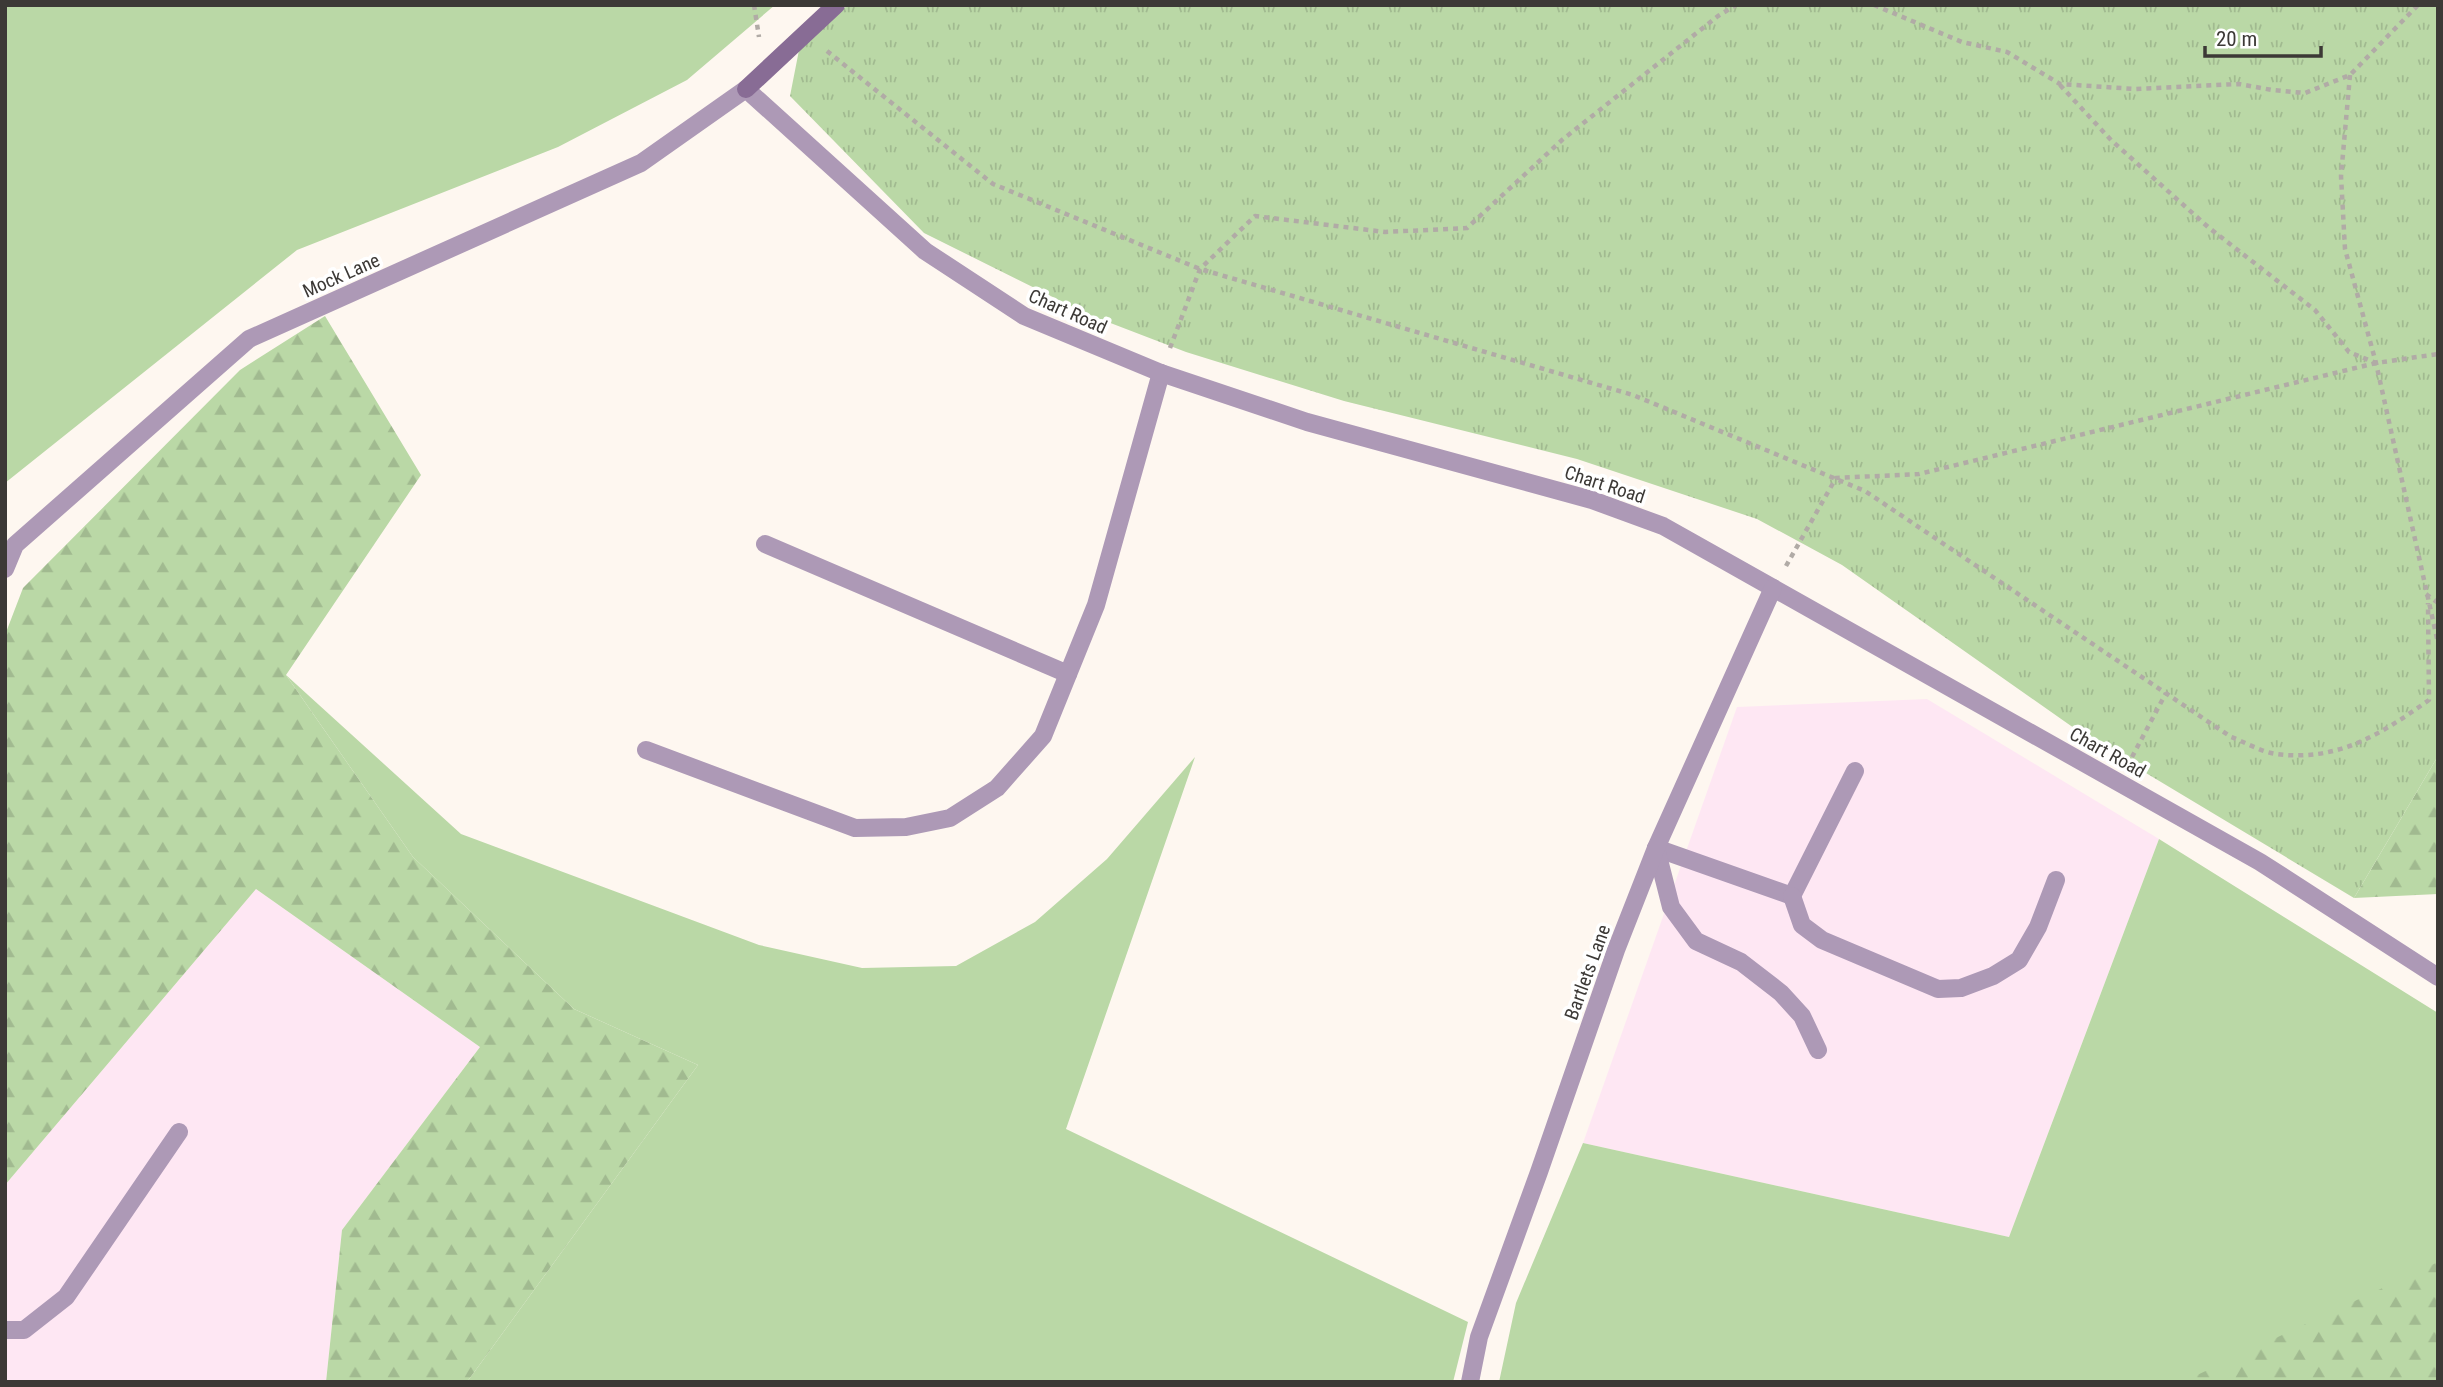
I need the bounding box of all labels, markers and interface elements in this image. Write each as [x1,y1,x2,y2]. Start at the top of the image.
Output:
scale bar [2205,14,2320,58]
text: 20 m [2216,27,2257,51]
street label: Mock Lane [299,248,383,303]
street label: Chart Road [1025,284,1111,339]
street label: Chart Road [1562,461,1648,508]
street label: Chart Road [2066,722,2150,783]
street label: Bartlets Lane [1560,921,1615,1023]

